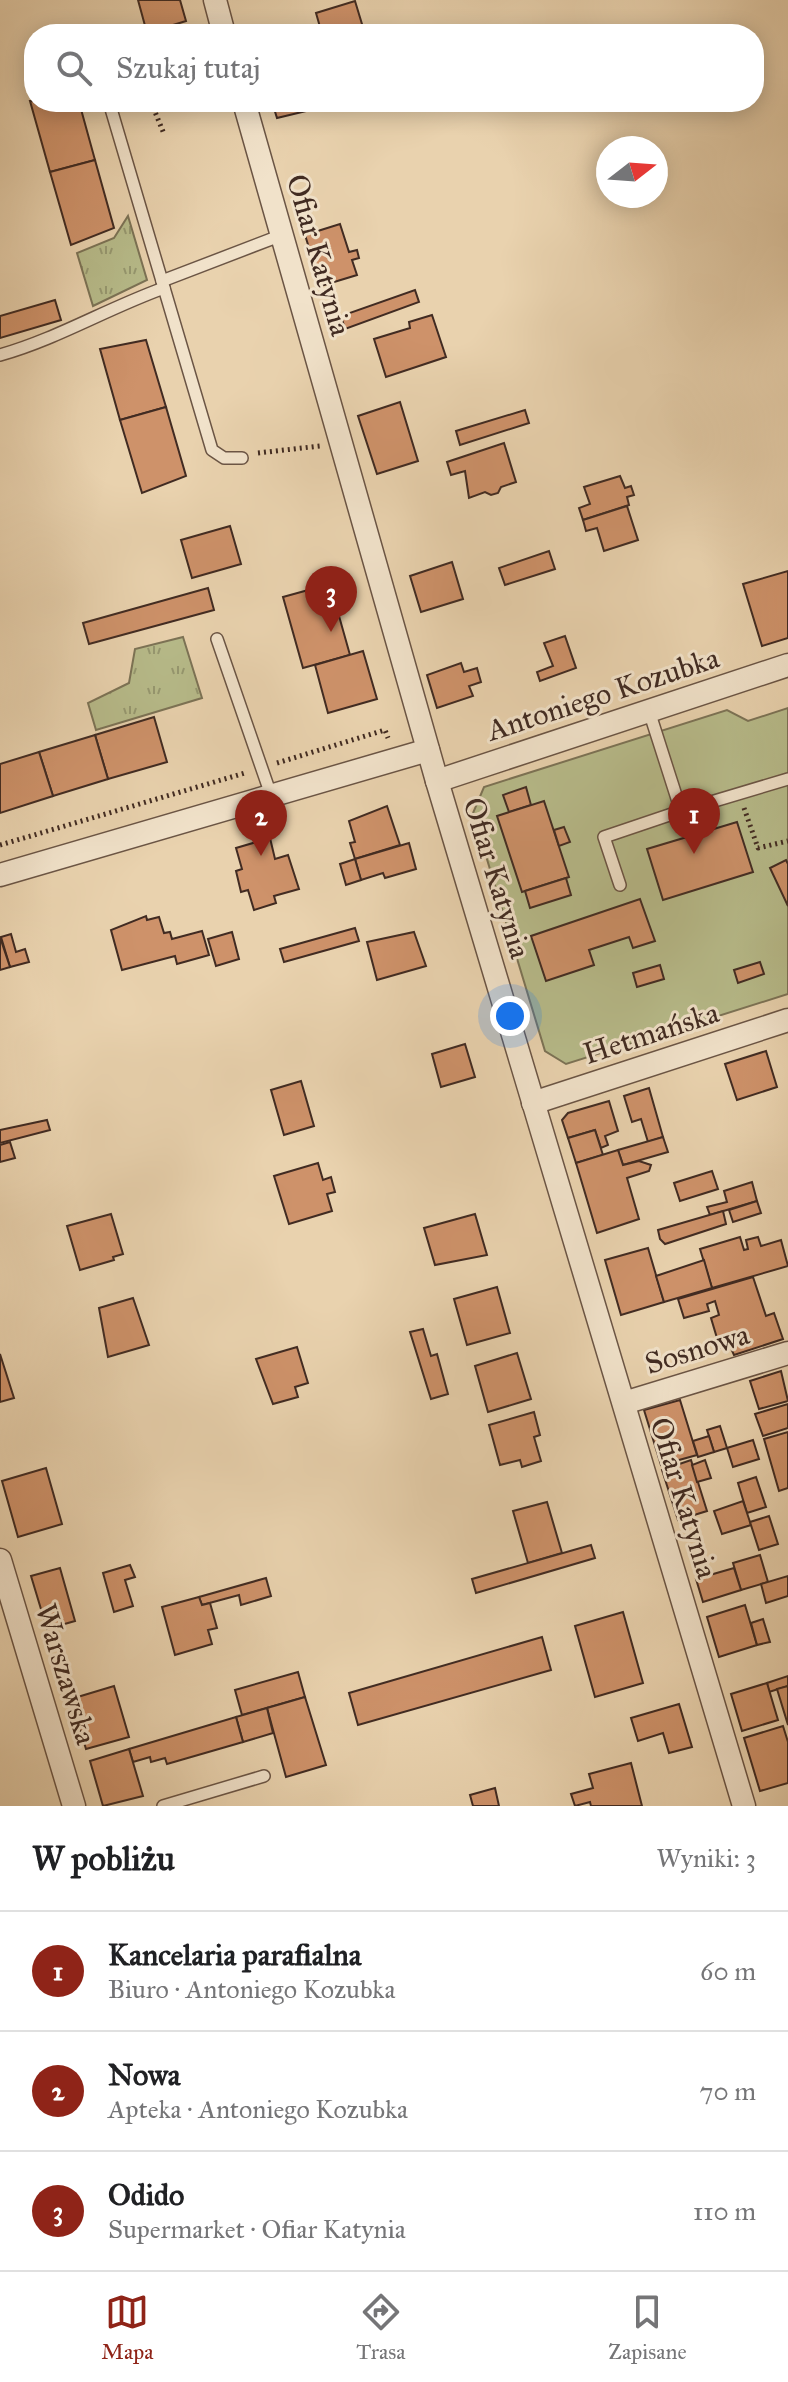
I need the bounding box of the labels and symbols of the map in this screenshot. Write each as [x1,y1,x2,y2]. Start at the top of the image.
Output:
north arrow [596,136,668,208]
street label: Ofiar Katynia [279,170,359,340]
pin: 3 [305,566,357,632]
street label: Antoniego Kozubka [480,639,724,749]
pin: 1 [668,788,720,854]
pin: 2 [235,790,287,856]
street label: Ofiar Katynia [455,793,539,963]
street label: Hetmańska [579,994,724,1072]
your location [490,996,530,1036]
street label: Sosnowa [640,1316,754,1382]
street label: Ofiar Katynia [642,1413,726,1583]
street label: Warszawska [28,1599,105,1749]

